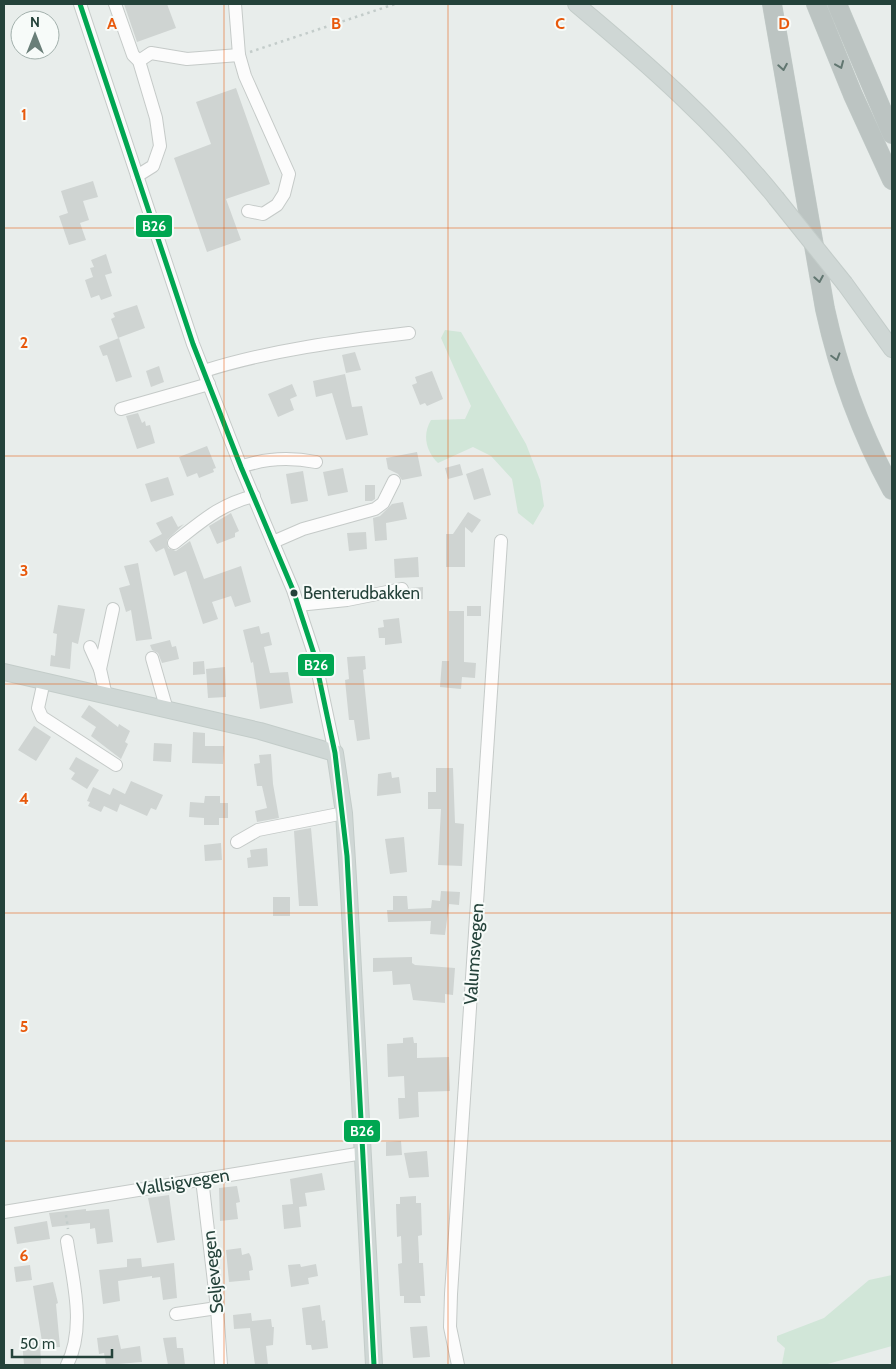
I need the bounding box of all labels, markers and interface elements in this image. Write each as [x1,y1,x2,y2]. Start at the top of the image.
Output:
north arrow [10,10,60,60]
text: N [30,13,40,31]
text: A [107,14,117,33]
text: B [331,14,341,33]
text: C [555,14,565,33]
text: D [778,14,790,33]
one-way arrow [834,60,845,69]
one-way arrow [777,63,787,72]
text: 1 [21,105,27,124]
line badge: B26 [135,214,173,238]
text: B26 [142,217,166,235]
one-way arrow [814,275,824,284]
text: 2 [20,333,28,352]
one-way arrow [830,352,840,360]
text: 3 [20,561,28,580]
place label: Benterudbakken [303,583,420,603]
marker: Benterudbakken [289,588,299,598]
line badge: B26 [297,653,335,677]
text: B26 [304,656,328,674]
text: 4 [19,789,29,808]
street label: Valumsvegen [459,902,489,1006]
text: 5 [20,1017,28,1036]
line badge: B26 [343,1119,381,1143]
text: B26 [350,1122,374,1140]
street label: Vallsigvegen [135,1164,231,1200]
street label: Seljevegen [198,1230,228,1314]
text: 6 [20,1246,29,1265]
scale bar [12,1326,112,1358]
text: 50 m [20,1335,55,1353]

